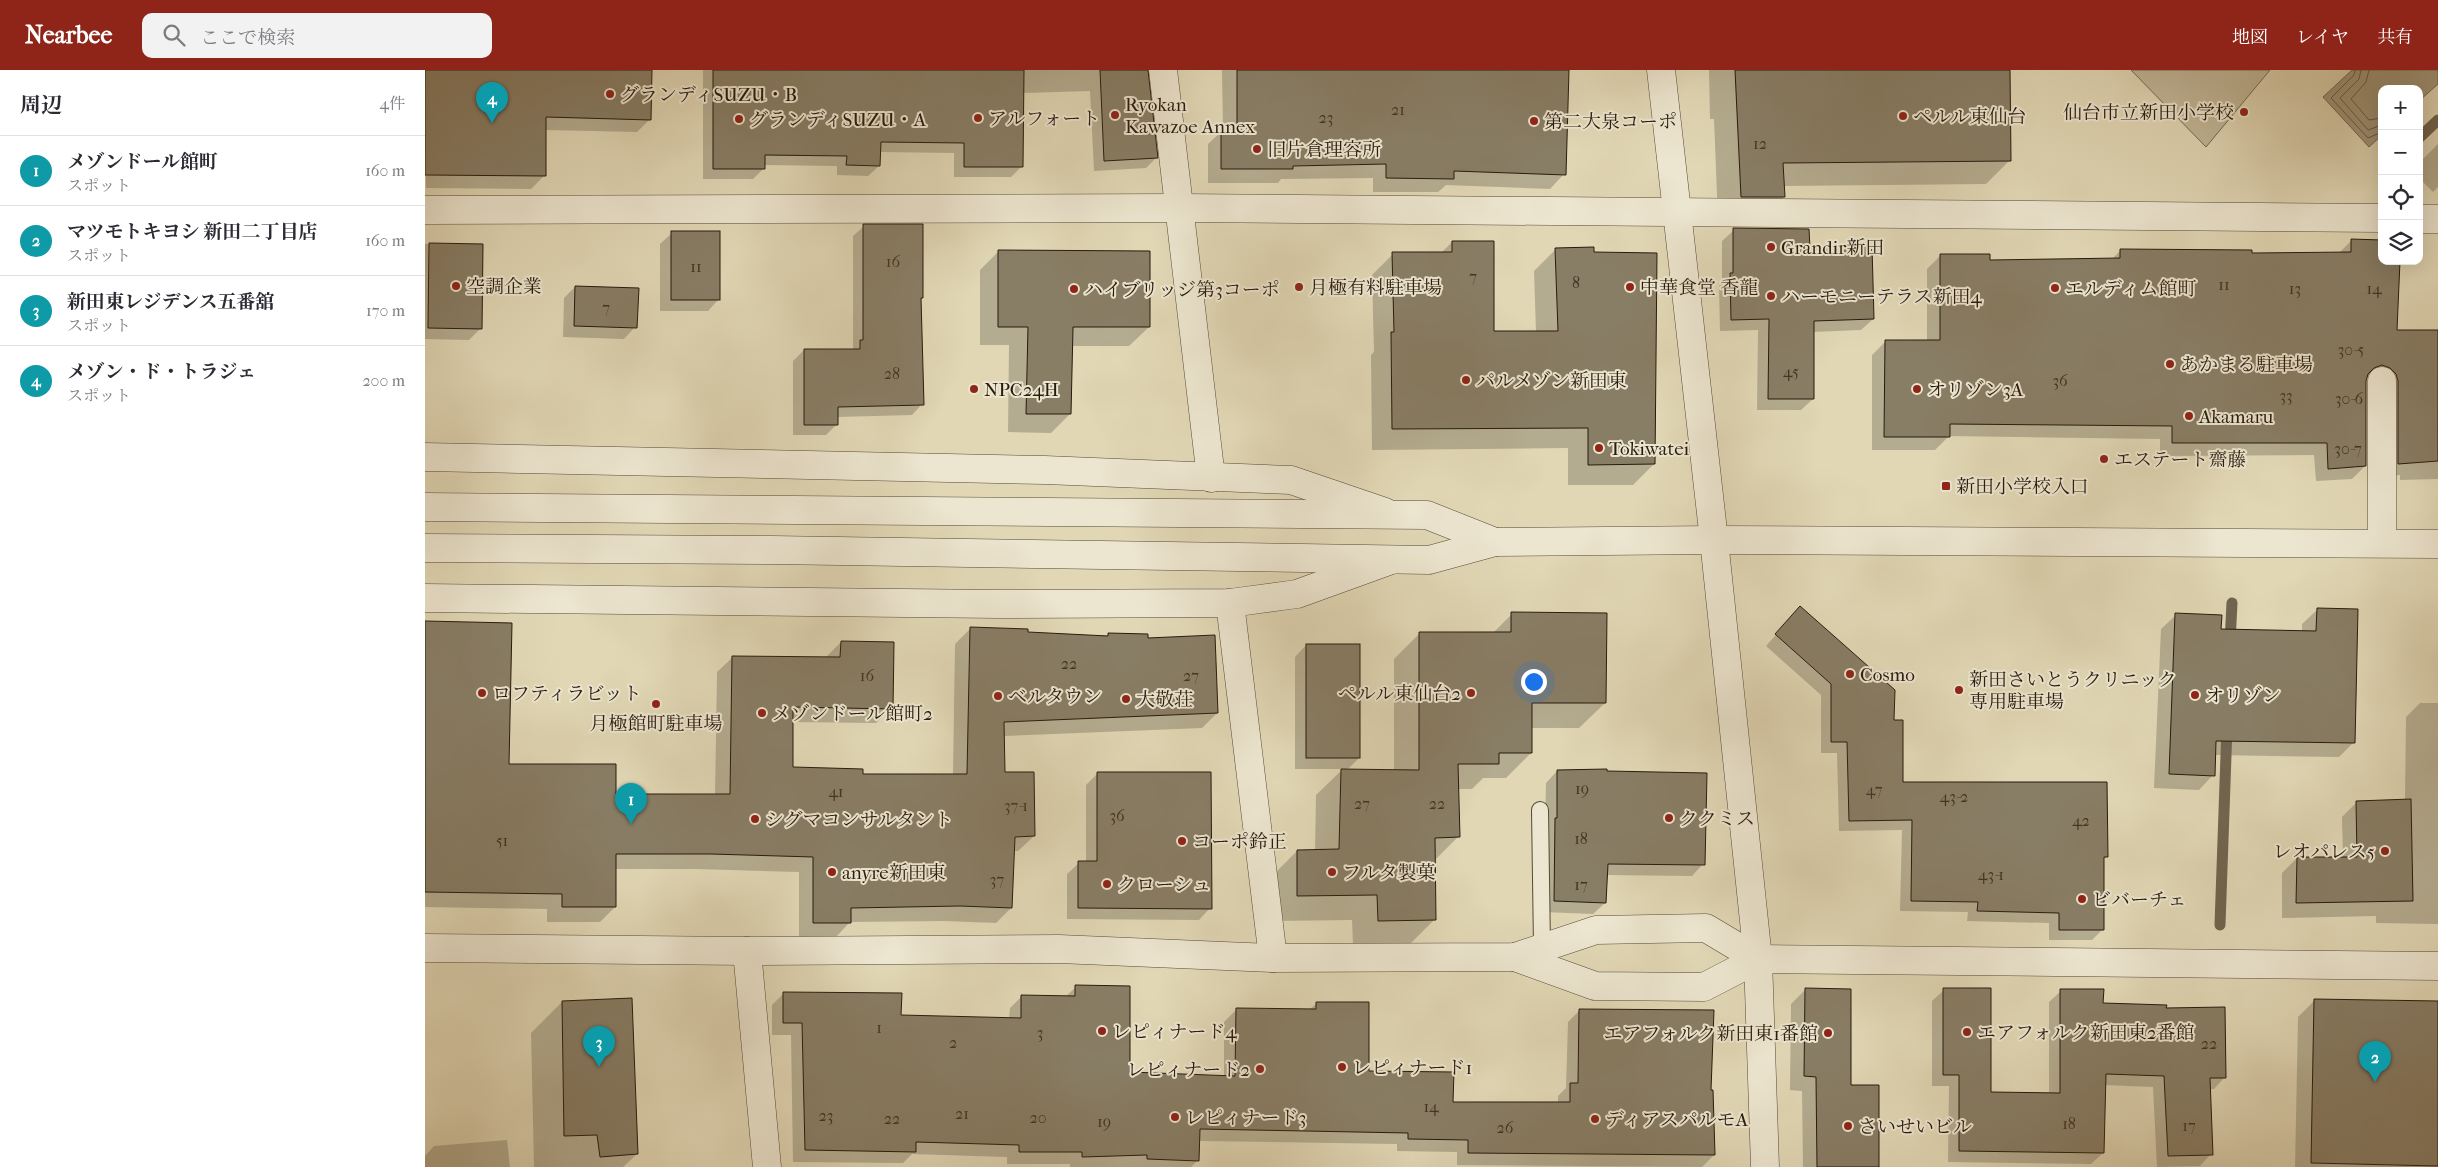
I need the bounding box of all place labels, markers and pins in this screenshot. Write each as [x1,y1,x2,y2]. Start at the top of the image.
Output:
pin: 4 [476,82,508,123]
place label: グランディSUZU・B [620,84,797,106]
marker: グランディSUZU・B [604,88,616,100]
place label: Ryokan Kawazoe Annex [1125,94,1255,138]
place label: 仙台市立新田小学校 [2063,102,2234,124]
place label: ペルル東仙台 [1913,106,2027,128]
marker: 仙台市立新田小学校 [2238,106,2250,118]
place label: アルフォート [988,108,1100,130]
place label: グランディSUZU・A [749,109,927,131]
marker: Ryokan Kawazoe Annex [1109,109,1121,121]
marker: ペルル東仙台 [1897,110,1909,122]
place label: 第二大泉コーポ [1544,111,1677,133]
marker: アルフォート [972,112,984,124]
marker: グランディSUZU・A [733,113,745,125]
marker: 第二大泉コーポ [1528,115,1540,127]
place label: 旧片倉理容所 [1267,139,1381,161]
marker: 旧片倉理容所 [1251,143,1263,155]
place label: Grandir新田 [1781,237,1884,259]
marker: Grandir新田 [1765,241,1777,253]
place label: 空調企業 [466,276,542,298]
place label: 月極有料駐車場 [1309,277,1442,299]
place label: 中華食堂 香龍 [1640,277,1758,299]
place label: エルディム館町 [2065,278,2196,300]
place label: ハイブリッジ第3コーポ [1084,279,1280,301]
marker: 空調企業 [450,280,462,292]
marker: 月極有料駐車場 [1293,281,1305,293]
marker: 中華食堂 香龍 [1624,281,1636,293]
marker: エルディム館町 [2049,282,2061,294]
marker: ハイブリッジ第3コーポ [1068,283,1080,295]
place label: ハーモニーテラス新田4 [1781,286,1982,308]
marker: ハーモニーテラス新田4 [1765,290,1777,302]
place label: あかまる駐車場 [2180,354,2313,376]
marker: あかまる駐車場 [2164,358,2176,370]
place label: パルメゾン新田東 [1476,370,1627,392]
marker: パルメゾン新田東 [1460,374,1472,386]
place label: NPC24H [984,379,1059,401]
place label: オリゾン3A [1927,379,2024,401]
marker: NPC24H [968,383,980,395]
marker: オリゾン3A [1911,383,1923,395]
place label: Akamaru [2198,406,2274,428]
marker: Akamaru [2183,410,2195,422]
place label: Tokiwatei [1609,438,1690,460]
marker: Tokiwatei [1593,442,1605,454]
place label: エステート齋藤 [2114,449,2247,471]
marker: エステート齋藤 [2098,453,2110,465]
place label: 新田小学校入口 [1956,476,2089,498]
marker: 新田小学校入口 [1940,480,1952,492]
place label: Cosmo [1860,664,1915,686]
marker: Cosmo [1844,668,1856,680]
place label: 新田さいとうクリニック 専用駐車場 [1969,669,2177,713]
place label: ロフティラビット [492,683,642,705]
place label: ペルル東仙台2 [1338,683,1461,705]
marker: 新田さいとうクリニック 専用駐車場 [1953,684,1965,696]
place label: オリゾン [2205,685,2281,707]
place label: ベルタウン [1008,686,1102,708]
marker: ロフティラビット [476,687,488,699]
marker: ペルル東仙台2 [1465,687,1477,699]
place label: 大敬荘 [1136,689,1193,711]
marker: オリゾン [2189,689,2201,701]
marker: ベルタウン [992,690,1004,702]
marker: 大敬荘 [1120,693,1132,705]
marker: 月極館町駐車場 [650,698,662,710]
place label: メゾンドール館町2 [772,703,933,725]
marker: メゾンドール館町2 [756,707,768,719]
place label: 月極館町駐車場 [589,713,723,735]
pin: 1 [615,783,647,824]
place label: ククミス [1679,808,1755,830]
place label: シグマコンサルタント [765,809,953,831]
marker: ククミス [1663,812,1675,824]
marker: シグマコンサルタント [749,813,761,825]
place label: コーポ鈴正 [1192,831,1287,853]
marker: コーポ鈴正 [1176,835,1188,847]
place label: レオパレス5 [2273,841,2375,863]
marker: レオパレス5 [2379,845,2391,857]
place label: anyre新田東 [842,862,946,884]
place label: フルタ製菓 [1342,862,1435,884]
marker: anyre新田東 [826,866,838,878]
marker: フルタ製菓 [1326,866,1338,878]
place label: クローシュ [1117,874,1211,896]
marker: クローシュ [1101,878,1113,890]
place label: ビバーチェ [2092,889,2186,911]
marker: ビバーチェ [2076,893,2088,905]
place label: レピィナード4 [1112,1021,1238,1043]
place label: エアフォルク新田東2番館 [1977,1022,2194,1044]
place label: エアフォルク新田東1番館 [1604,1023,1818,1045]
marker: レピィナード4 [1096,1025,1108,1037]
pin: 3 [583,1026,615,1067]
marker: エアフォルク新田東2番館 [1961,1026,1973,1038]
marker: エアフォルク新田東1番館 [1822,1027,1834,1039]
pin: 2 [2359,1041,2391,1082]
place label: レピィナード1 [1352,1057,1472,1079]
place label: レピィナード2 [1127,1059,1250,1081]
marker: レピィナード1 [1336,1061,1348,1073]
marker: レピィナード2 [1254,1063,1266,1075]
place label: レピィナード3 [1185,1107,1306,1129]
place label: ディアスパルモA [1605,1109,1749,1131]
marker: レピィナード3 [1169,1111,1181,1123]
marker: ディアスパルモA [1589,1113,1601,1125]
place label: さいせいビル [1858,1116,1972,1138]
marker: さいせいビル [1842,1120,1854,1132]

